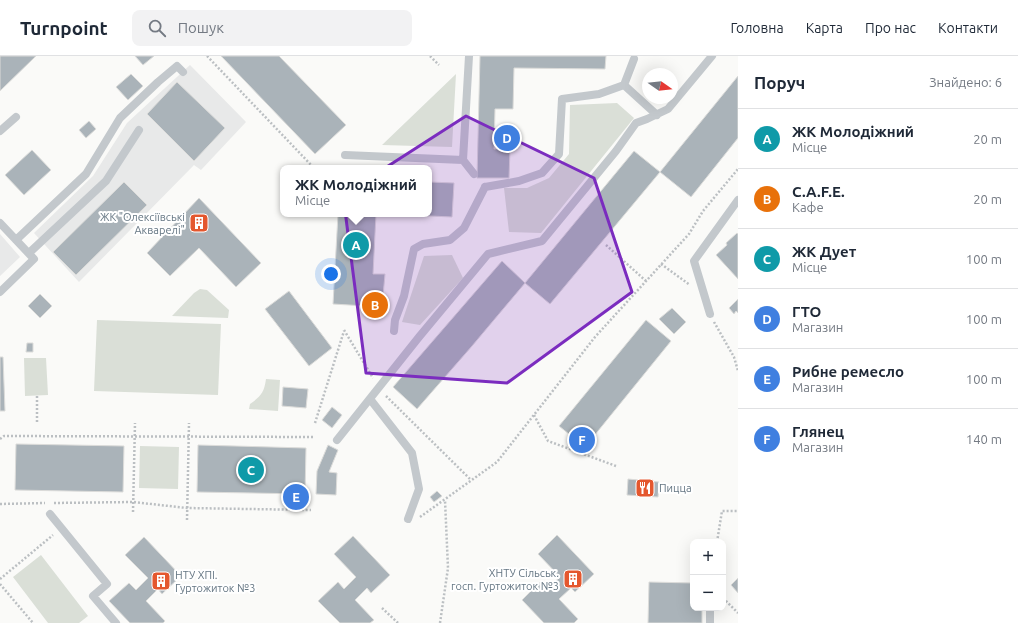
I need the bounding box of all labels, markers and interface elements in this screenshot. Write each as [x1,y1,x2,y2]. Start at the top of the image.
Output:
search box [132,10,412,46]
text: Turnpoint [20,17,108,39]
icon: search [146,17,168,39]
text: Пошук [178,19,224,36]
text: Головна [730,20,784,36]
text: Карта [806,20,843,36]
text: Про нас [865,20,916,36]
text: Контакти [938,20,998,36]
north arrow [642,68,678,104]
text: Поруч [754,73,805,92]
text: Знайдено: 6 [929,75,1002,89]
pin: D [494,123,520,153]
text: ЖК Молодіжний [792,123,914,140]
text: A [762,132,772,146]
text: 20 m [973,132,1002,146]
text: Місце [792,140,827,154]
popup [280,165,432,217]
text: ЖК Молодіжний [295,176,417,193]
text: C.A.F.E. [792,183,845,200]
text: B [763,192,771,206]
text: 20 m [973,192,1002,206]
text: Місце [295,193,330,207]
text: Кафе [792,200,824,214]
place label: ЖК "Олексіївські Акварелі" [100,211,185,236]
building icon: ЖК "Олексіївські Акварелі" [188,212,210,234]
pin: A [343,230,369,260]
text: ЖК Дует [792,243,856,260]
text: C [763,252,771,266]
text: 100 m [966,252,1002,266]
text: Місце [792,260,827,274]
your location [321,264,341,284]
pin: B [362,290,388,320]
text: ГТО [792,303,821,320]
text: D [762,312,772,326]
text: 100 m [966,312,1002,326]
text: Магазин [792,320,843,334]
text: Рибне ремесло [792,363,904,380]
text: E [763,372,771,386]
text: 100 m [966,372,1002,386]
text: Магазин [792,380,843,394]
text: Глянец [792,423,844,440]
pin: F [569,425,595,455]
text: F [763,432,771,446]
text: 140 m [966,432,1002,446]
text: Магазин [792,440,843,454]
pin: C [238,455,264,485]
restaurant icon: Пицца [634,477,656,499]
pin: E [283,482,309,512]
place label: Пицца [659,482,692,494]
map controls [690,539,726,611]
button: + [690,539,726,575]
place label: ХНТУ Сільськ. госп. Гуртожиток №3 [451,567,559,592]
building icon: ХНТУ Сільськ. госп. Гуртожиток №3 [562,568,584,590]
place label: НТУ ХПІ. Гуртожиток №3 [175,569,255,594]
building icon: НТУ ХПІ. Гуртожиток №3 [150,570,172,592]
button: − [690,575,726,611]

